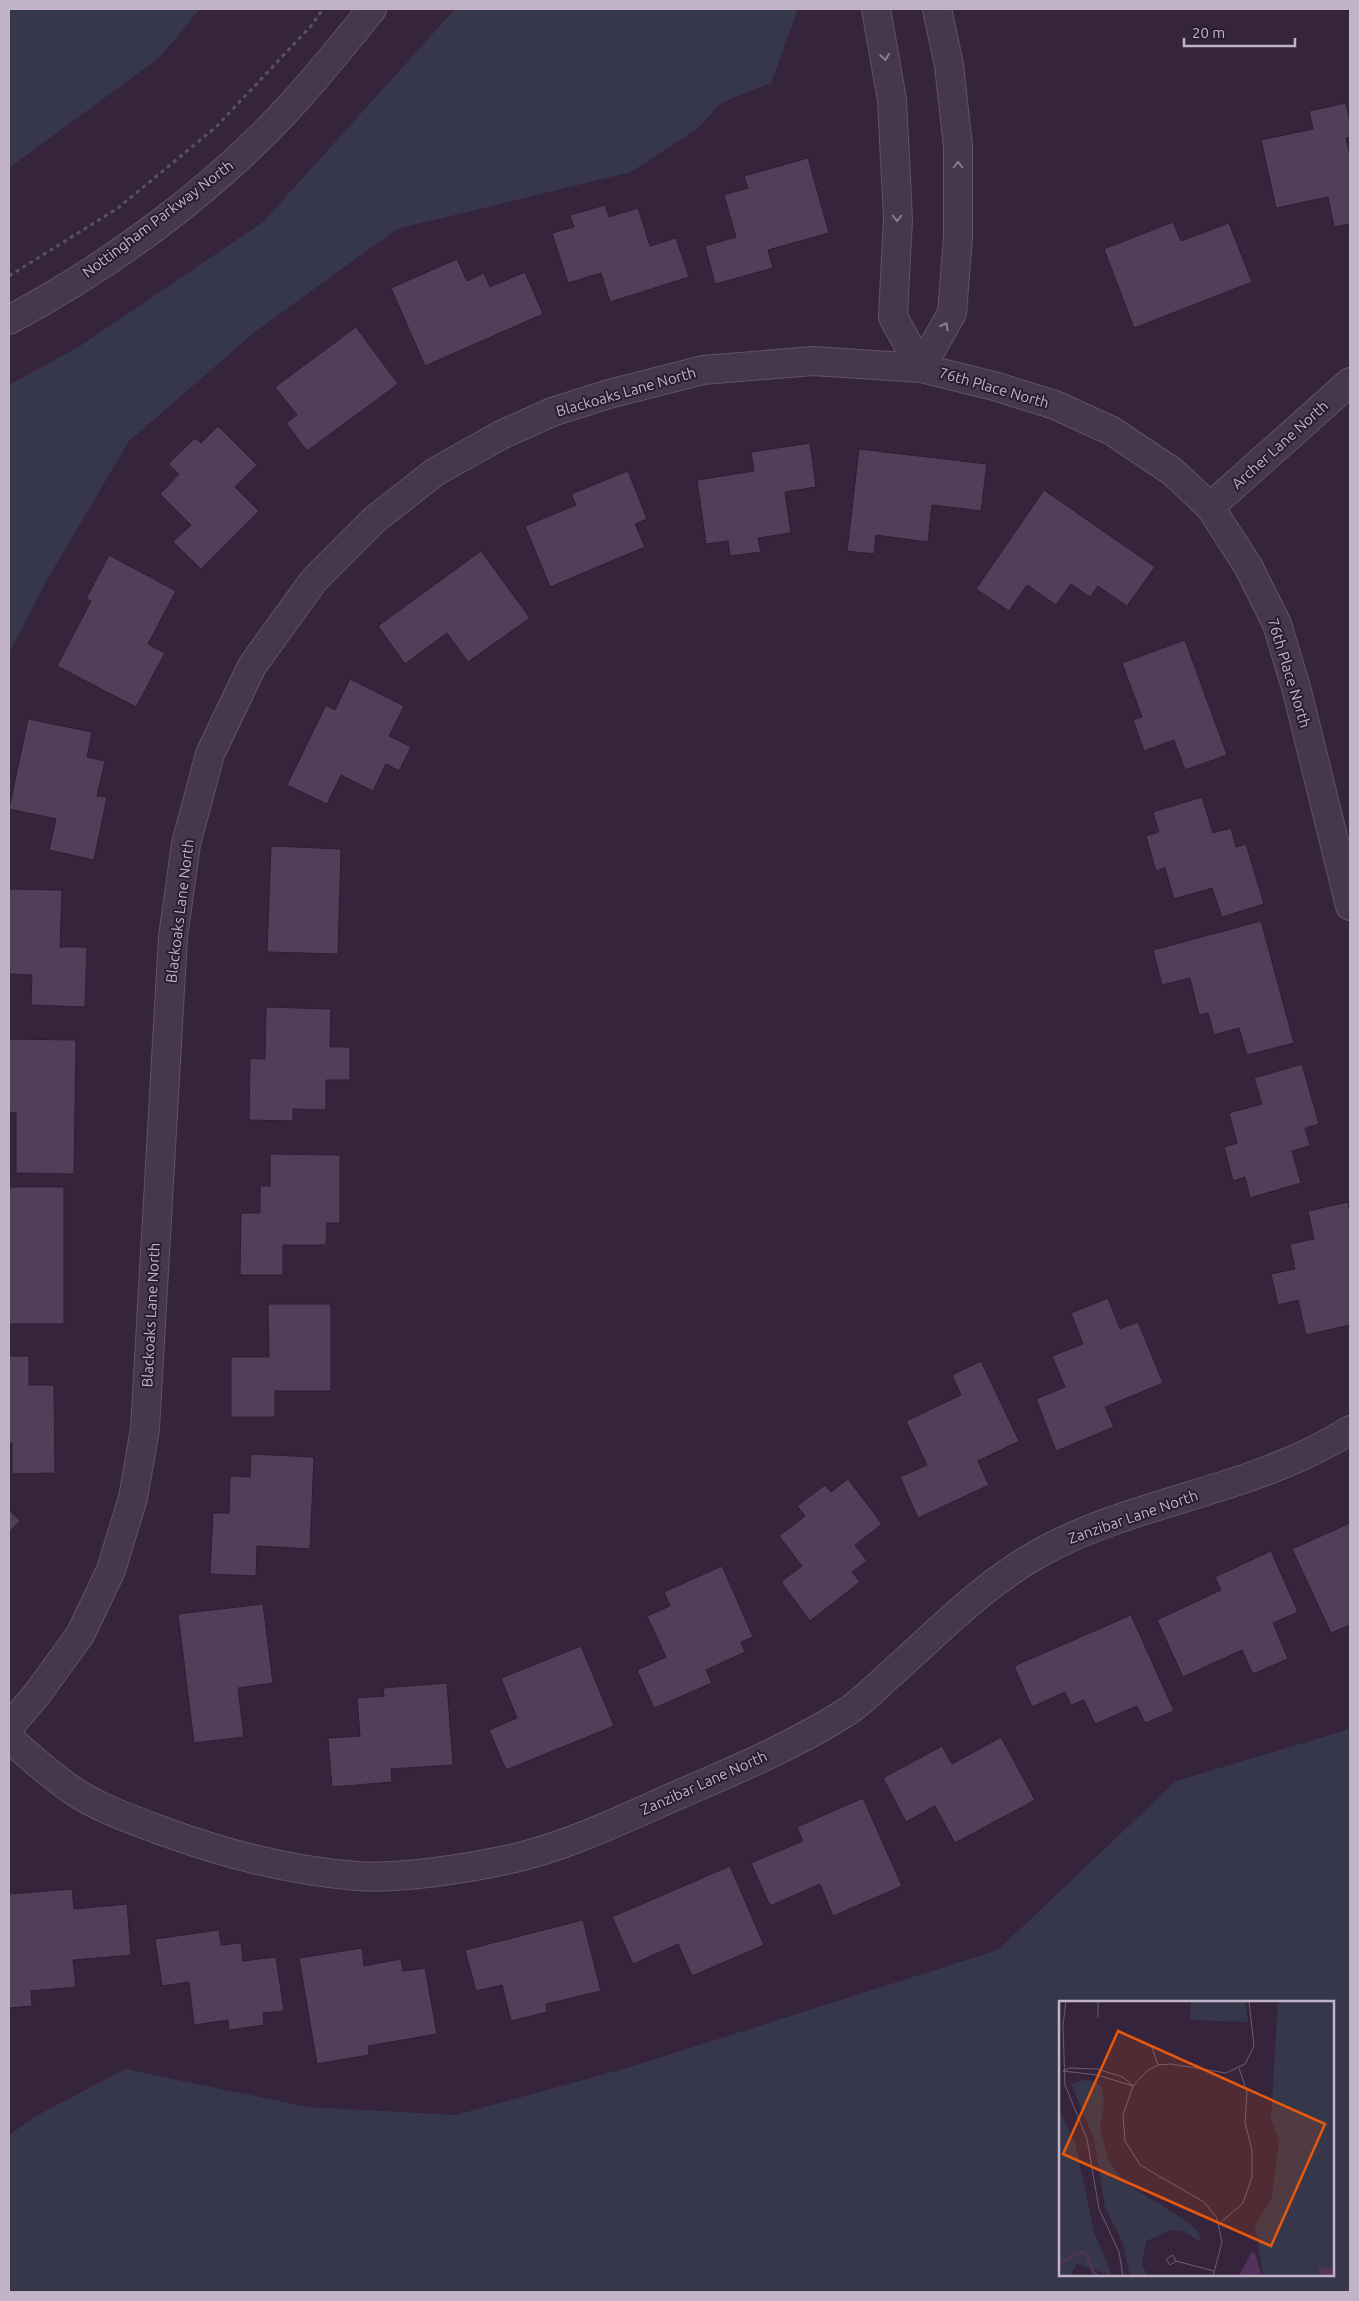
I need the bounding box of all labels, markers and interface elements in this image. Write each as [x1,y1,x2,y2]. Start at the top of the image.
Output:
scale bar [1184,15,1295,47]
text: 20 m [1192,24,1225,41]
one-way arrow [879,52,889,61]
street label: Nottingham Parkway North [79,156,236,281]
one-way arrow [953,161,963,169]
one-way arrow [892,215,902,223]
one-way arrow [938,322,948,331]
street label: Blackoaks Lane North [554,363,698,420]
street label: 76th Place North [937,364,1051,411]
street label: Archer Lane North [1228,397,1331,492]
street label: 76th Place North [1265,616,1314,730]
street label: Blackoaks Lane North [162,838,197,984]
street label: Blackoaks Lane North [138,1242,163,1388]
street label: Zanzibar Lane North [1066,1486,1200,1547]
street label: Zanzibar Lane North [638,1747,769,1818]
inset map [1059,2001,1334,2276]

